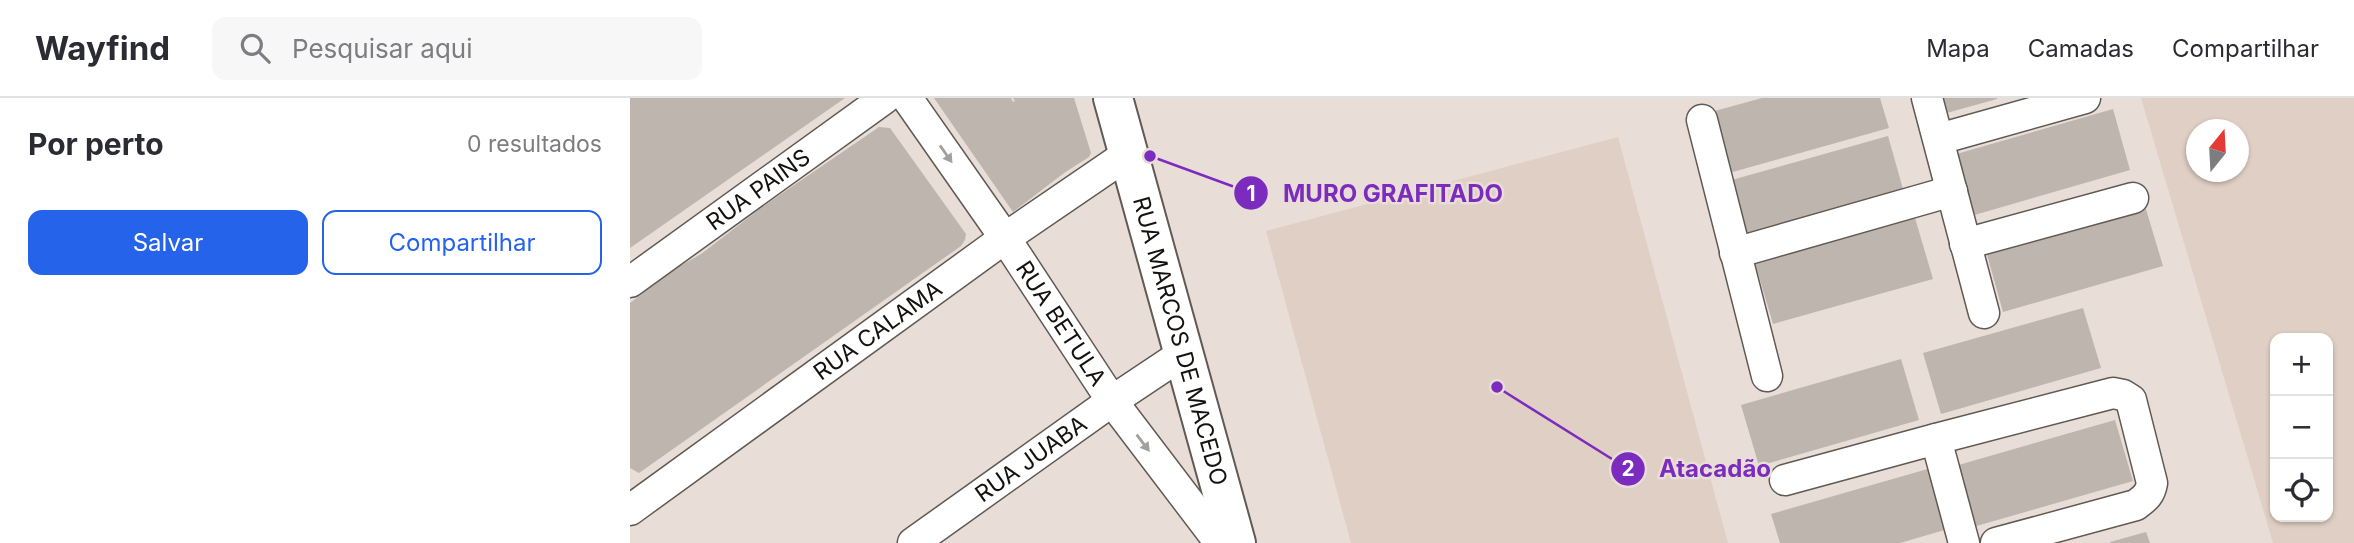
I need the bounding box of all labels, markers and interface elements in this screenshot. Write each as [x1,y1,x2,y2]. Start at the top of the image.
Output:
search box [212,17,702,80]
text: Wayfind [35,28,170,68]
icon: search [236,29,274,67]
text: Pesquisar aqui [292,33,473,64]
text: Mapa [1926,34,1990,63]
text: Camadas [2028,34,2134,63]
text: Compartilhar [2172,34,2319,63]
north arrow [2186,119,2249,182]
text: Por perto [28,126,164,162]
text: 0 resultados [467,130,602,158]
street label: RUA PAINS [701,143,815,236]
one-way arrow [939,145,953,163]
callout: MURO GRAFITADO [1234,171,1517,216]
text: MURO GRAFITADO [1283,179,1503,208]
text: 1 [1246,181,1256,206]
street label: RUA MARCOS DE MACEDO [1127,193,1233,489]
button: Salvar [28,210,308,275]
button: Compartilhar [322,210,602,275]
street label: RUA BETULA [1010,256,1112,391]
street label: RUA CALAMA [808,274,947,386]
map controls [2270,333,2333,522]
button: + [2270,333,2333,396]
button: − [2270,396,2333,459]
street label: RUA JUABA [970,409,1092,508]
one-way arrow [1136,434,1150,452]
callout: Atacadão [1610,447,1785,492]
text: Atacadão [1659,454,1771,483]
text: 2 [1621,456,1635,481]
button: locate [2270,459,2333,522]

